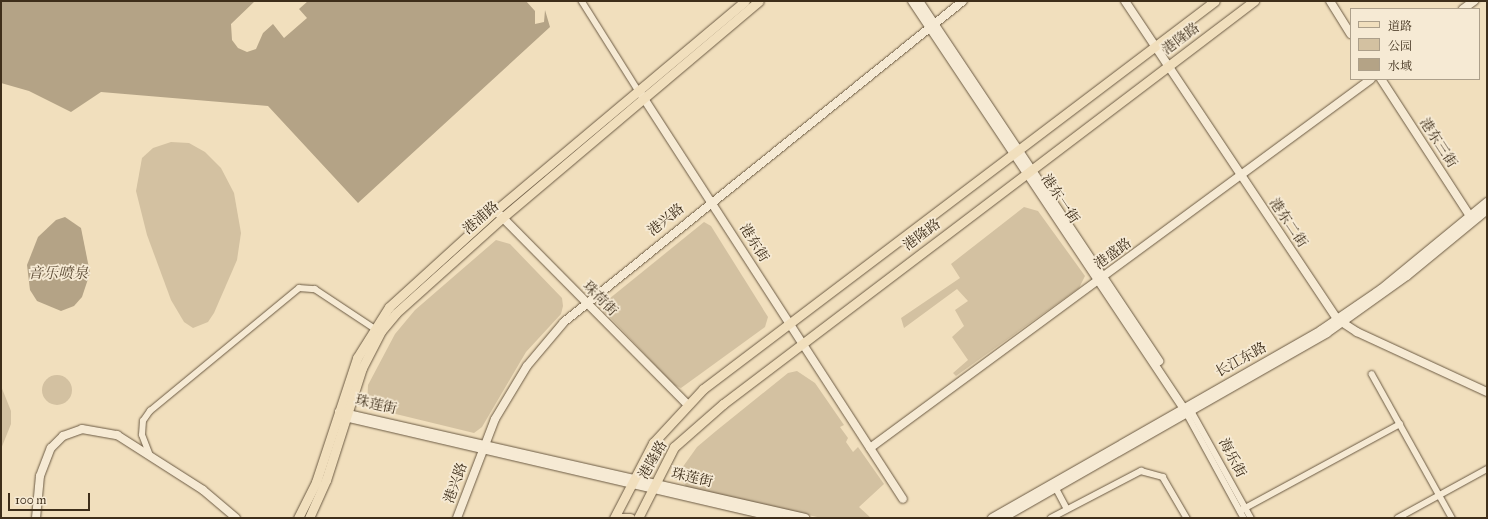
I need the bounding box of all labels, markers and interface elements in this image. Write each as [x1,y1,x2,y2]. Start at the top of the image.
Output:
legend [1350,8,1480,80]
text: 道路 [1388,19,1412,33]
street label: 港隆路 [1159,20,1203,58]
text: 公园 [1388,39,1412,53]
text: 水域 [1388,59,1412,73]
street label: 港东三街 [1416,115,1460,171]
street label: 港东一街 [1037,171,1083,227]
street label: 港东二街 [1265,195,1311,251]
street label: 港浦路 [460,198,502,238]
street label: 港兴路 [644,200,688,240]
street label: 港隆路 [900,216,944,254]
street label: 港东街 [736,221,772,265]
street label: 港盛路 [1091,235,1135,273]
water label: 音乐喷泉 [28,265,88,283]
street label: 珠荷街 [579,278,621,320]
street label: 长江东路 [1212,339,1270,381]
street label: 珠莲街 [354,392,398,418]
street label: 海乐街 [1215,436,1249,480]
street label: 港隆路 [635,438,671,482]
street label: 港兴路 [441,460,471,506]
street label: 珠莲街 [670,465,714,491]
scale bar [10,485,92,511]
text: 100 m [15,493,46,507]

